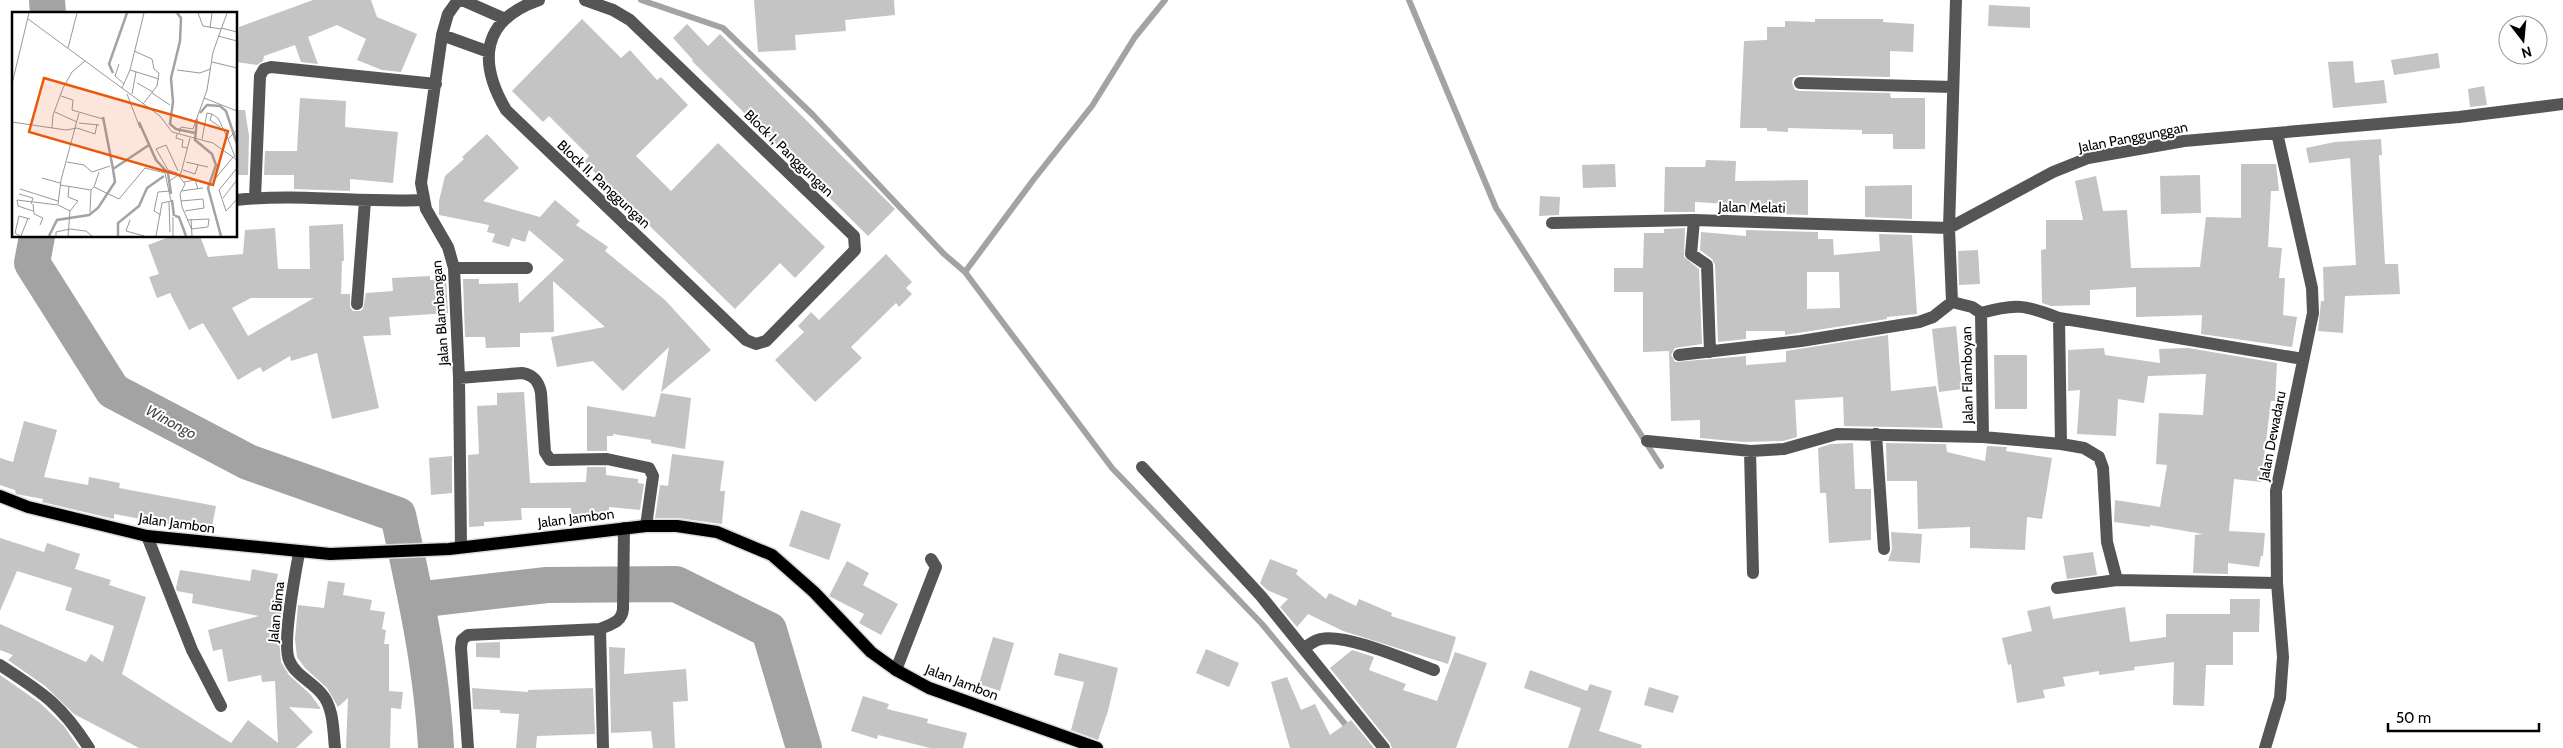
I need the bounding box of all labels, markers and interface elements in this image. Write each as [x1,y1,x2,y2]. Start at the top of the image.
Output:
inset map [12,12,238,238]
north arrow [2498,15,2548,65]
text: N [2519,42,2534,63]
street label: Block I, Panggungan [740,106,838,200]
street label: Jalan Panggunggan [2076,118,2189,157]
street label: Block II, Panggungan [554,136,655,232]
street label: Jalan Melati [1717,197,1786,217]
street label: Jalan Blambangan [427,260,453,367]
street label: Jalan Flamboyan [1957,326,1977,425]
street label: Jalan Dewadaru [2254,389,2290,484]
water label: Winongo [143,401,200,443]
street label: Jalan Jambon [536,504,615,532]
street label: Jalan Jambon [137,509,216,537]
street label: Jalan Bima [264,580,288,644]
street label: Jalan Jambon [922,659,1001,704]
scale bar [2388,700,2539,732]
text: 50 m [2396,709,2431,727]

